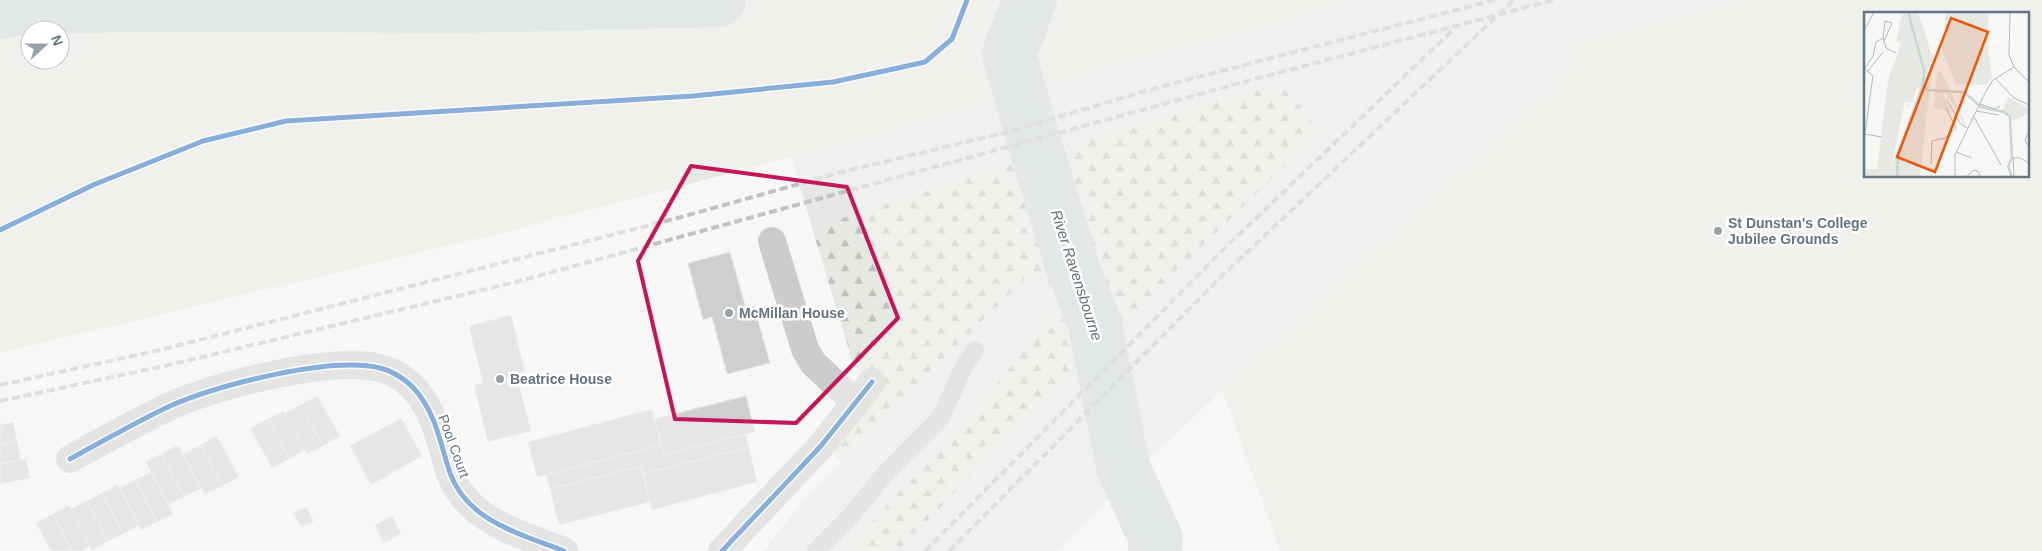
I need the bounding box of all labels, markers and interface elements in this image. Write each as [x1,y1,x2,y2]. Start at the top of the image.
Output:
inset map [1864,12,2030,178]
north arrow [20,20,70,70]
text: N [48,33,66,48]
water label: River Ravensbourne [1048,207,1106,343]
place label: St Dunstan's College Jubilee Grounds [1728,215,1868,247]
marker: St Dunstan's College Jubilee Grounds [1712,225,1724,237]
place label: McMillan House [739,305,845,321]
marker: McMillan House [723,307,735,319]
place label: Beatrice House [510,371,612,387]
marker: Beatrice House [494,373,506,385]
street label: Pool Court [435,412,473,480]

